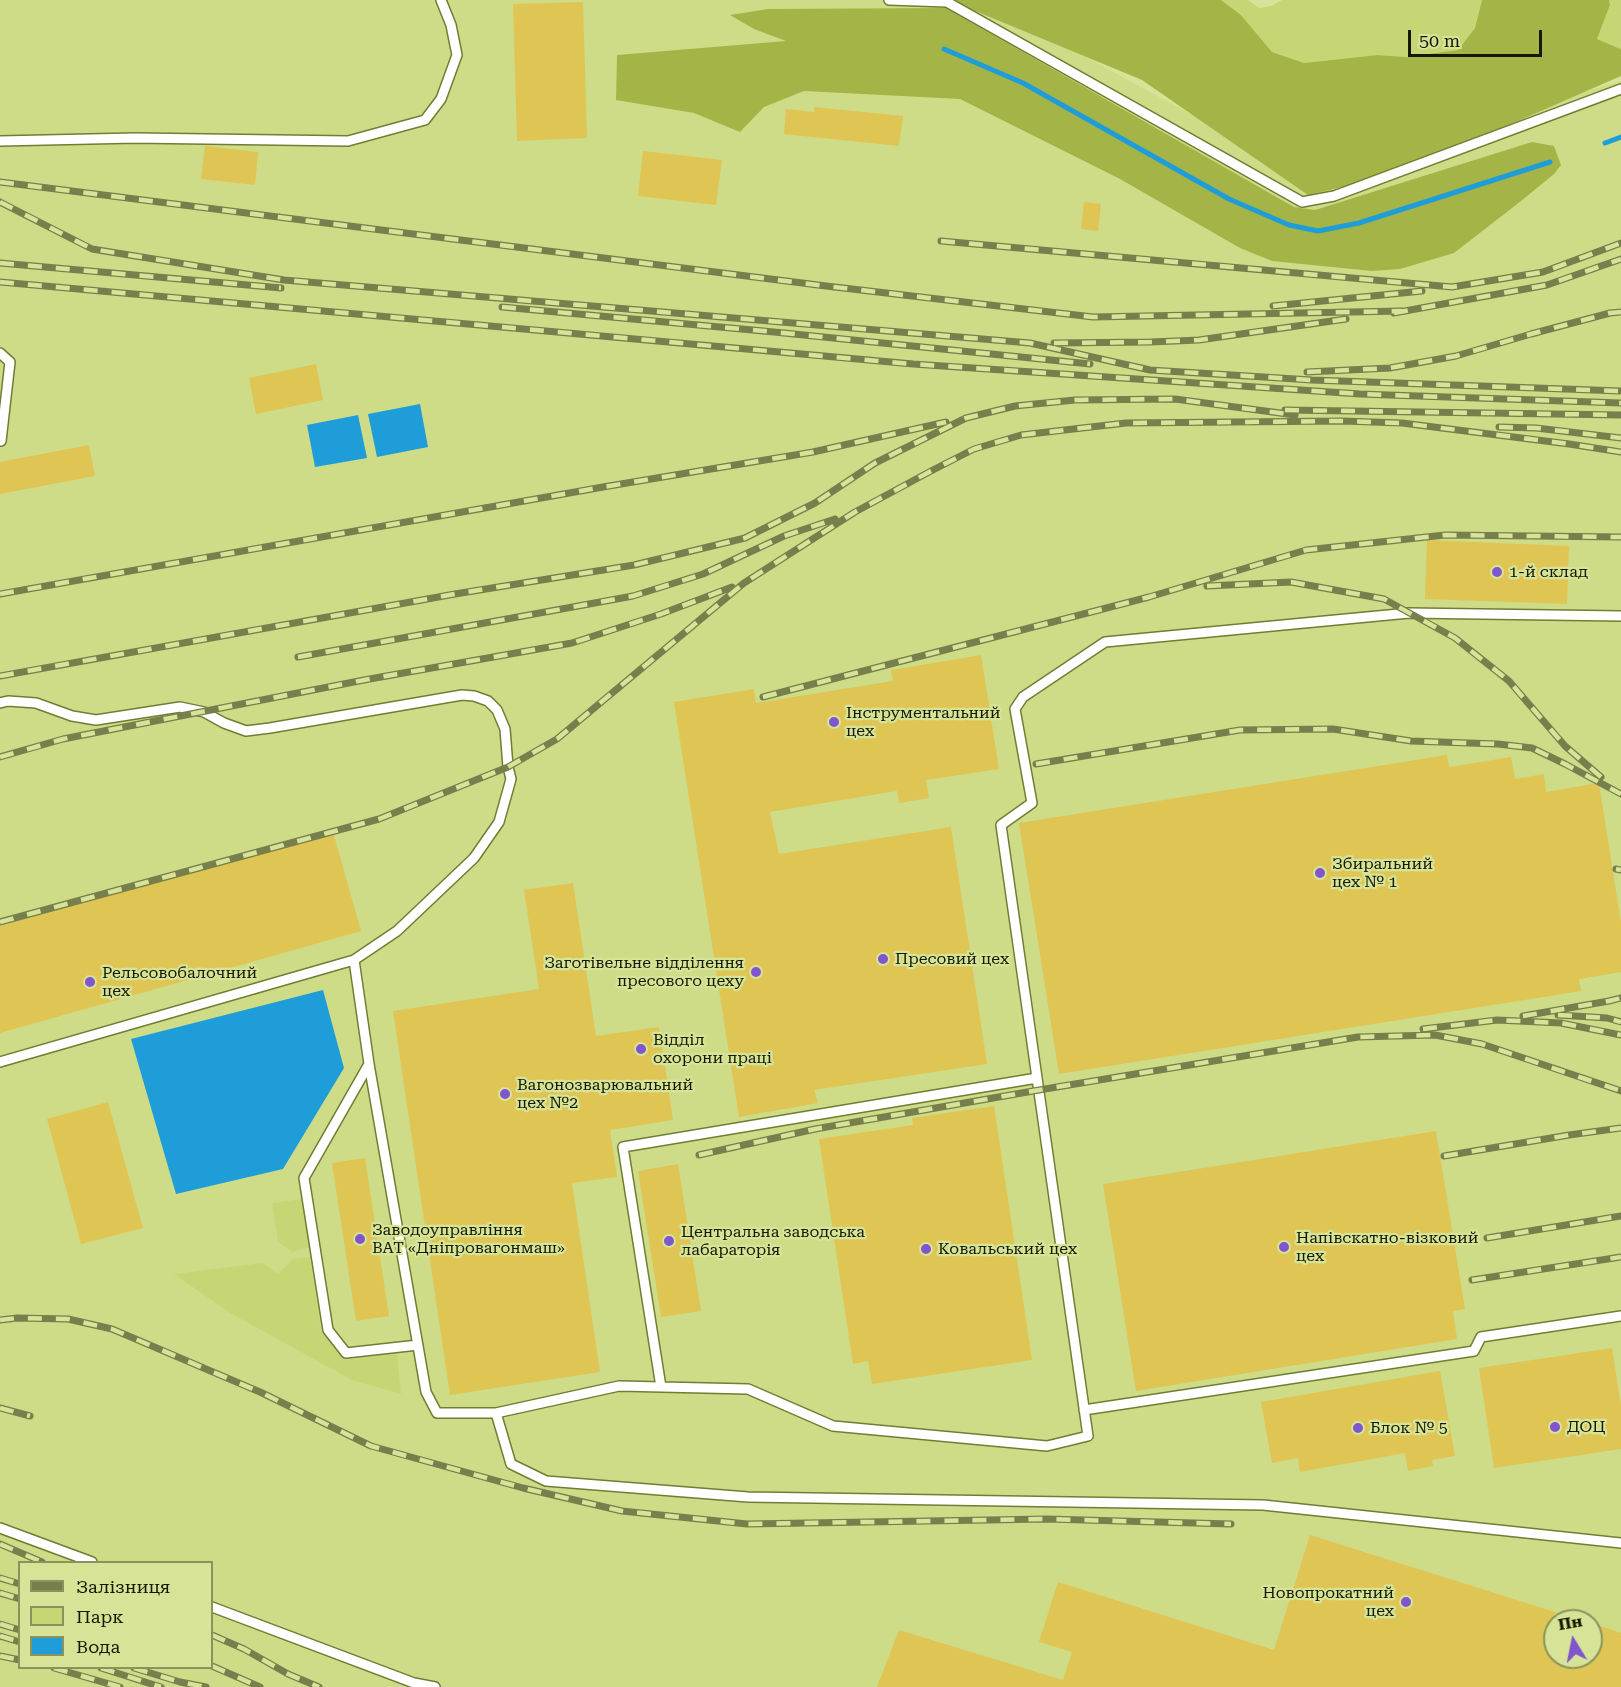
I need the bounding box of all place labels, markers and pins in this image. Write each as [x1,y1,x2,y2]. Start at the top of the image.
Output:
place label: 1-й склад [1509,562,1588,582]
marker: 1-й склад [1490,565,1504,579]
place label: Інструментальний цех [846,703,1000,741]
marker: Інструментальний цех [827,715,841,729]
place label: Збиральний цех № 1 [1332,854,1433,892]
marker: Збиральний цех № 1 [1313,866,1327,880]
place label: Пресовий цех [895,949,1009,969]
marker: Пресовий цех [876,952,890,966]
place label: Заготівельне відділення пресового цеху [544,953,744,991]
place label: Рельсовобалочний цех [102,963,257,1001]
marker: Заготівельне відділення пресового цеху [749,965,763,979]
marker: Рельсовобалочний цех [83,975,97,989]
place label: Відділ охорони праці [653,1030,772,1068]
marker: Відділ охорони праці [634,1042,648,1056]
place label: Вагонозварювальний цех №2 [517,1075,693,1113]
marker: Вагонозварювальний цех №2 [498,1087,512,1101]
place label: Заводоуправління ВАТ «Дніпровагонмаш» [372,1220,565,1258]
place label: Центральна заводська лабараторія [681,1222,865,1260]
place label: Напівскатно-візковий цех [1296,1228,1479,1266]
marker: Заводоуправління ВАТ «Дніпровагонмаш» [353,1232,367,1246]
marker: Центральна заводська лабараторія [662,1234,676,1248]
place label: Ковальський цех [938,1239,1077,1259]
marker: Напівскатно-візковий цех [1277,1240,1291,1254]
marker: Ковальський цех [919,1242,933,1256]
place label: ДОЦ [1567,1417,1605,1437]
place label: Блок № 5 [1370,1418,1448,1438]
marker: ДОЦ [1548,1420,1562,1434]
marker: Блок № 5 [1351,1421,1365,1435]
place label: Новопрокатний цех [1263,1583,1394,1621]
marker: Новопрокатний цех [1399,1595,1413,1609]

